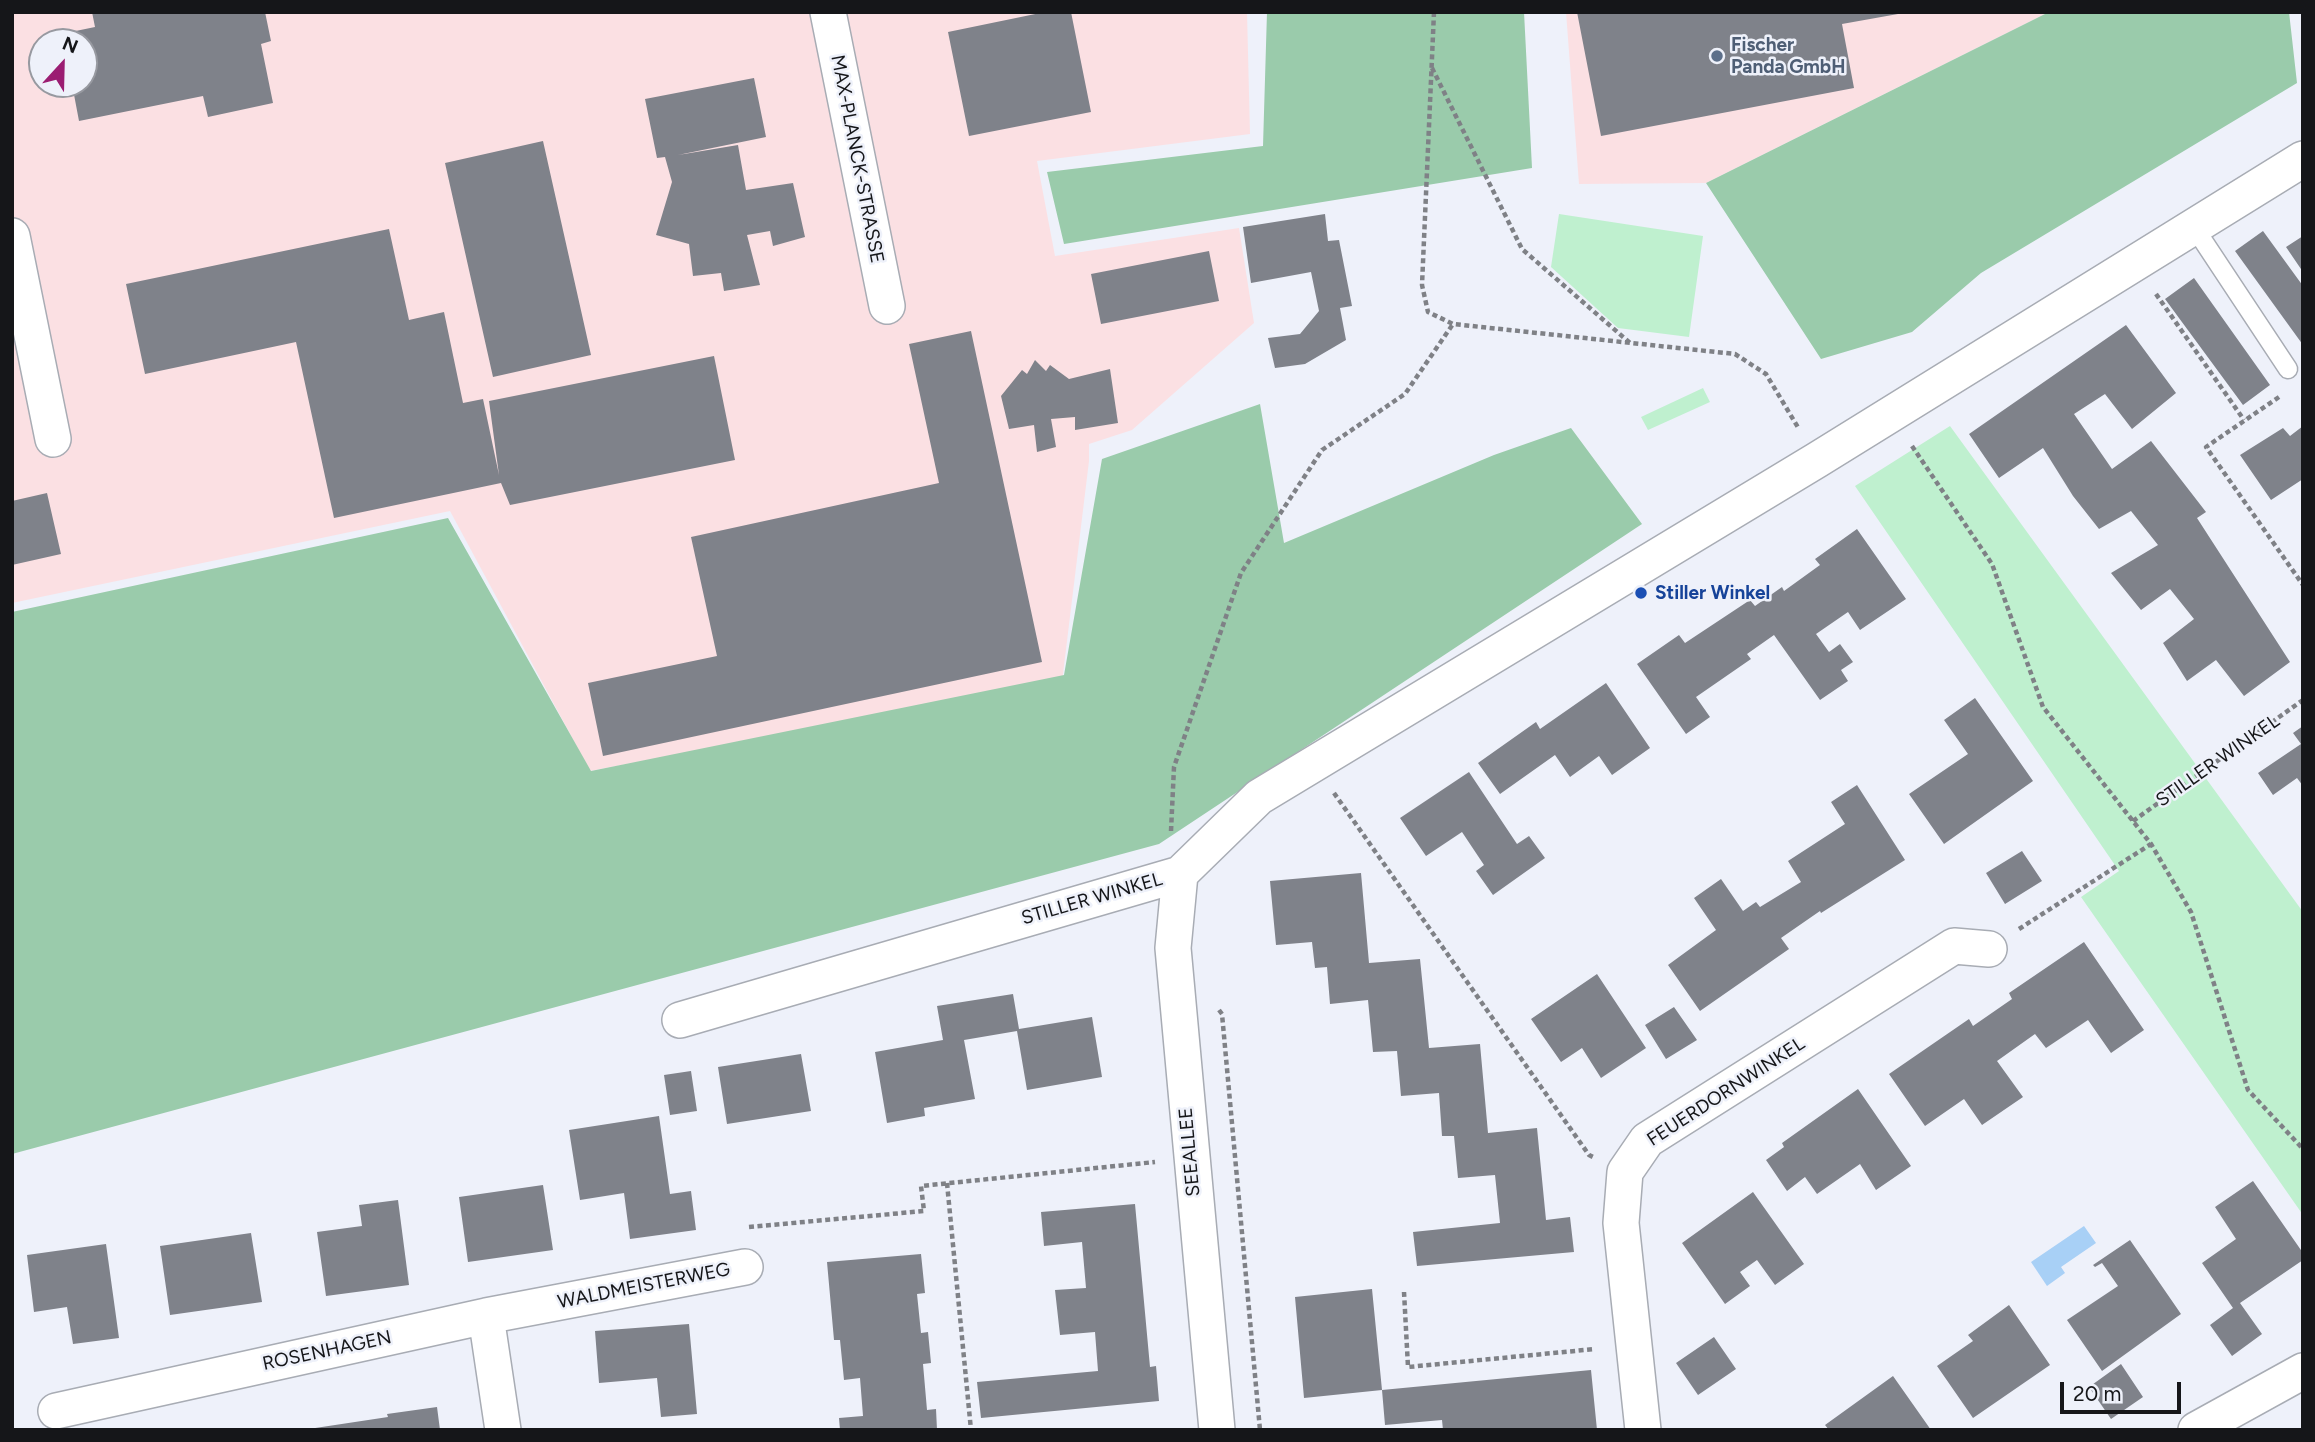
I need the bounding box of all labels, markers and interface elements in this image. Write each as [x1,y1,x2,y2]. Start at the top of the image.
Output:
north arrow [28,28,98,98]
text: N [59,32,81,58]
place label: Fischer Panda GmbH [1731,34,1845,78]
marker: Fischer Panda GmbH [1709,48,1725,64]
street label: MAX-PLANCK-STRASSE [826,53,888,265]
place label: Stiller Winkel [1655,582,1770,604]
marker: Stiller Winkel [1633,585,1649,601]
street label: STILLER WINKEL [2152,710,2284,812]
street label: STILLER WINKEL [1019,868,1165,930]
street label: FEUERDORNWINKEL [1643,1033,1809,1151]
street label: SEEALLEE [1175,1107,1205,1197]
street label: WALDMEISTERWEG [556,1258,732,1314]
street label: ROSENHAGEN [260,1326,394,1376]
scale bar [2063,1368,2184,1412]
text: 20 m [2073,1381,2121,1406]

